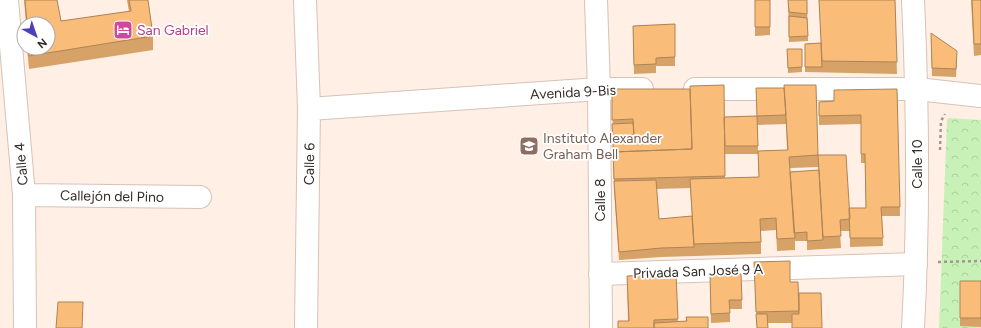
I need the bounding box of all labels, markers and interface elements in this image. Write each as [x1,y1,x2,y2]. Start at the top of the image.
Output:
north arrow [16,16,56,56]
hotel icon: San Gabriel [112,19,134,41]
place label: San Gabriel [137,22,209,39]
text: N [35,36,50,51]
street label: Avenida 9-Bis [530,82,616,103]
place label: Instituto Alexander Graham Bell [543,130,662,163]
school or university icon: Instituto Alexander Graham Bell [518,135,540,157]
street label: Calle 10 [909,139,926,189]
street label: Calle 4 [11,141,32,186]
street label: Calle 6 [301,143,318,185]
street label: Calle 8 [592,178,609,222]
street label: Callejón del Pino [60,187,164,206]
street label: Privada San José 9 A [633,261,764,282]

